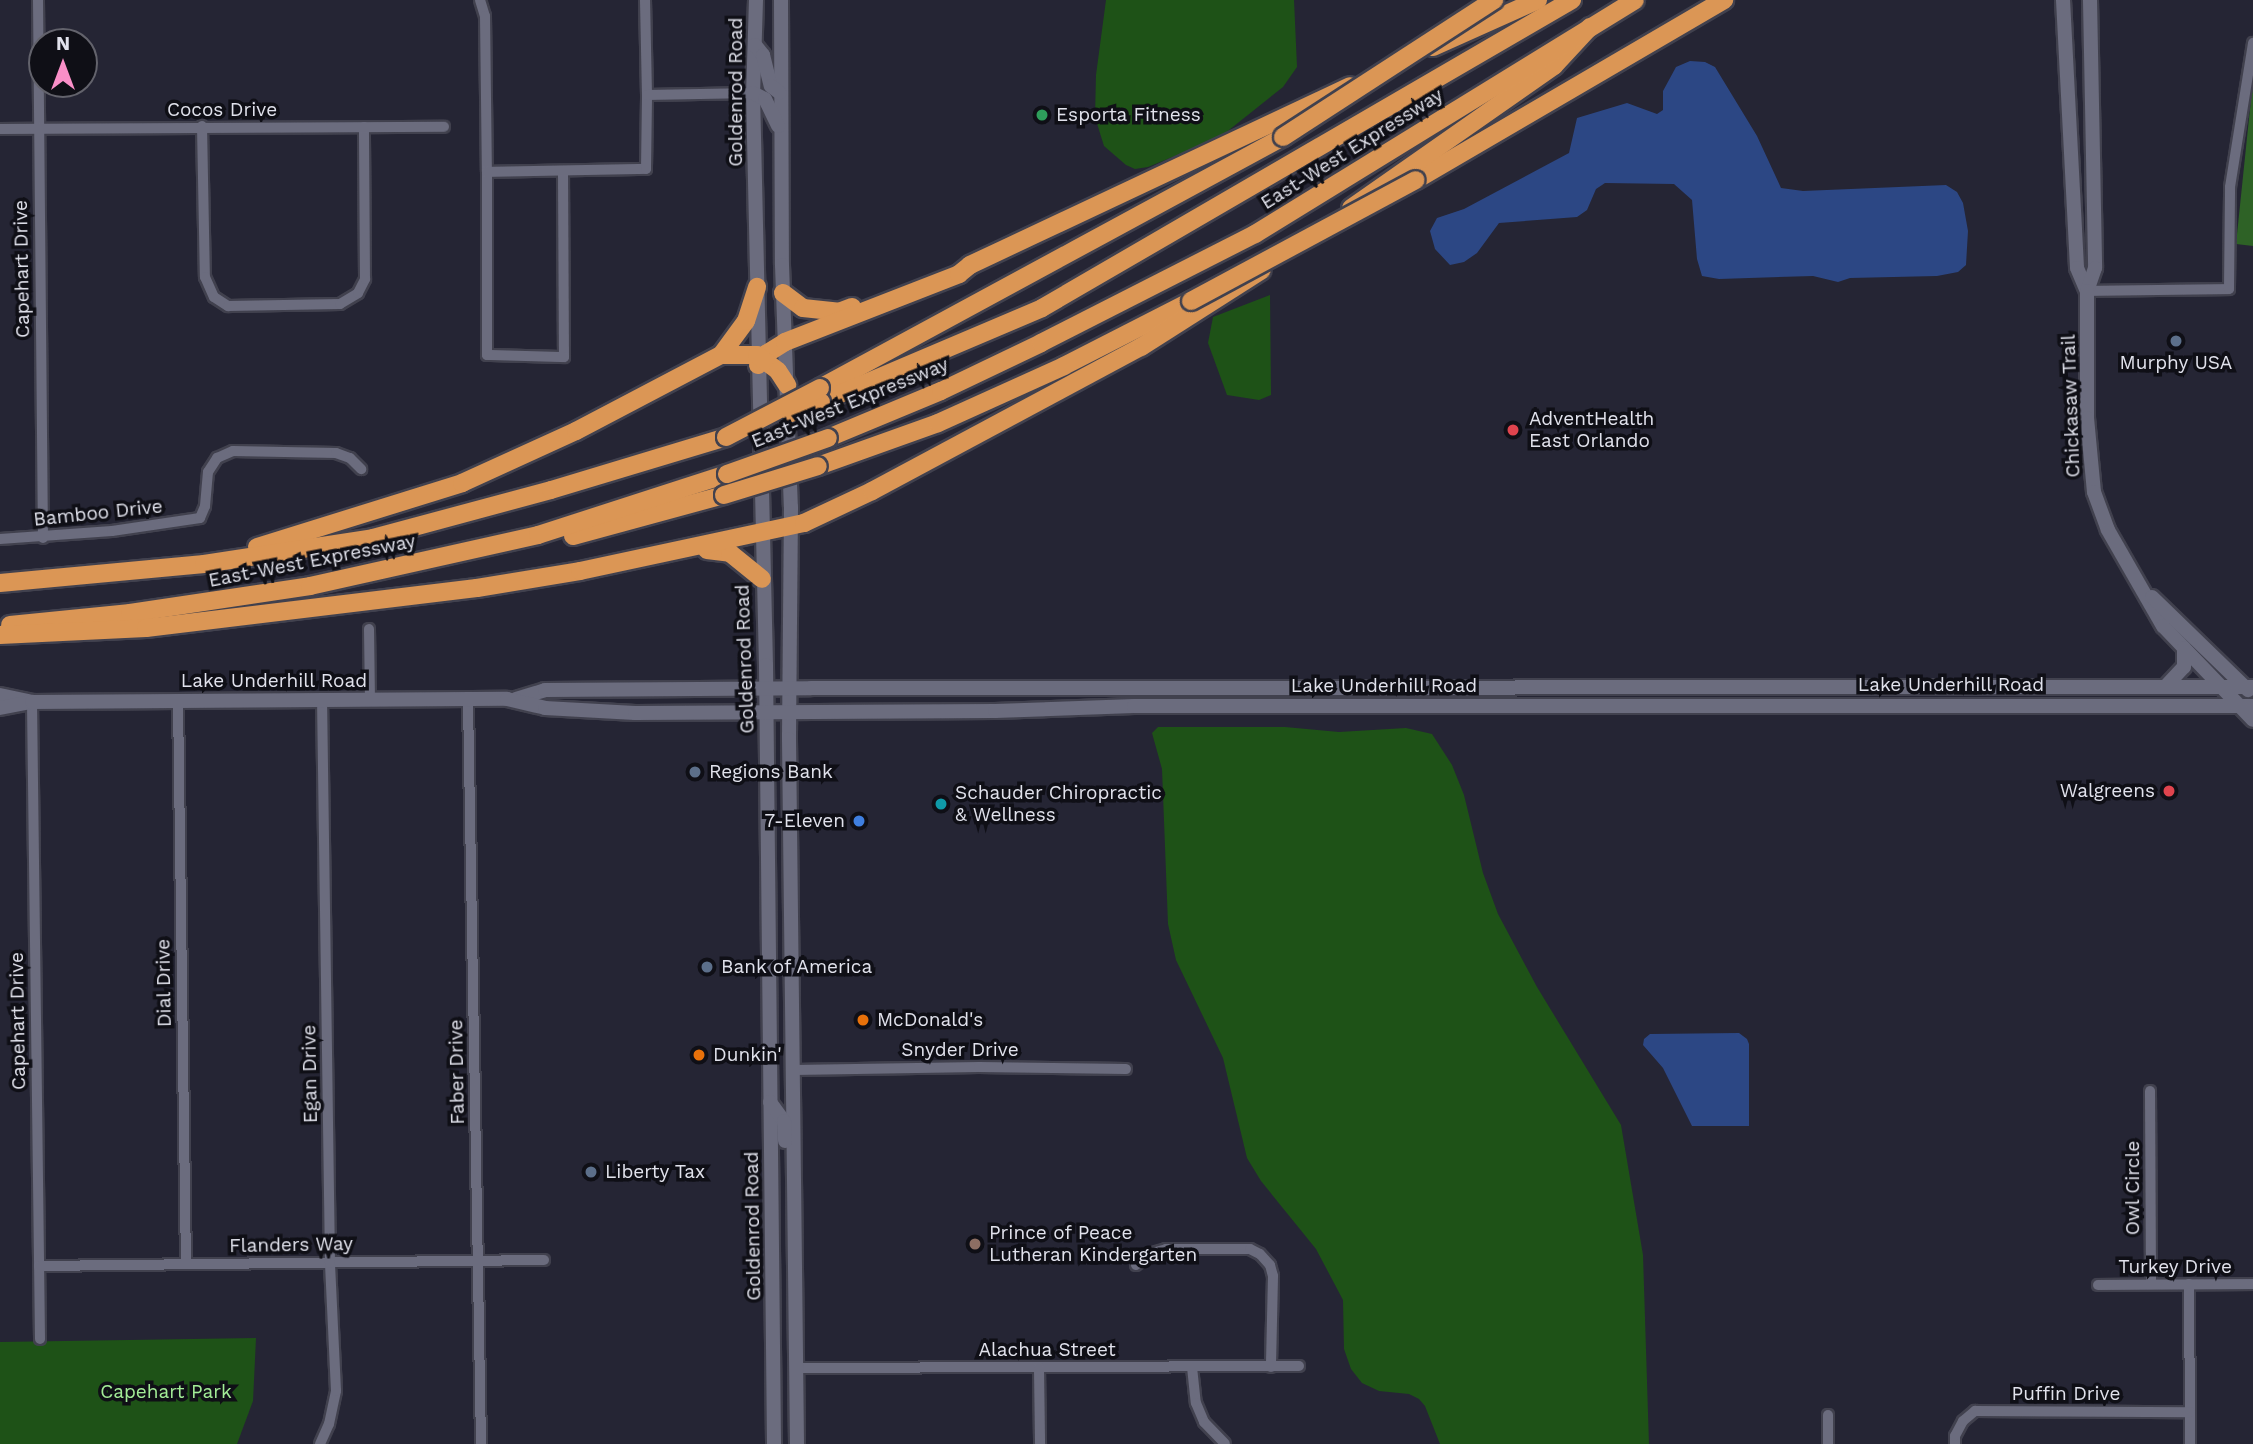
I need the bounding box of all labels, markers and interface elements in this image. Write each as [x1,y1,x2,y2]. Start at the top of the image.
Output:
street label: Goldenrod Road [725,17,747,167]
north arrow [28,28,98,98]
text: N [56,32,70,55]
street label: East-West Expressway [1257,84,1447,214]
street label: Cocos Drive [167,99,277,121]
place label: Esporta Fitness [1056,104,1201,126]
marker: Esporta Fitness [1034,107,1050,123]
street label: Capehart Drive [9,200,35,338]
marker: Murphy USA [2168,333,2184,349]
street label: Chickasaw Trail [2057,334,2085,478]
place label: Murphy USA [2119,352,2233,374]
street label: East-West Expressway [748,353,952,453]
place label: AdventHealth East Orlando [1529,408,1654,452]
marker: AdventHealth East Orlando [1503,420,1523,440]
street label: Bamboo Drive [32,495,164,531]
street label: East-West Expressway [207,530,417,592]
street label: Goldenrod Road [731,584,759,734]
street label: Lake Underhill Road [180,670,368,692]
street label: Lake Underhill Road [1857,674,2045,696]
street label: Lake Underhill Road [1290,675,1478,697]
place label: Regions Bank [709,761,833,783]
marker: Regions Bank [687,764,703,780]
place label: Walgreens [2060,780,2155,802]
place label: Schauder Chiropractic & Wellness [955,782,1162,826]
marker: Walgreens [2161,783,2177,799]
marker: Schauder Chiropractic & Wellness [933,796,949,812]
place label: 7-Eleven [764,810,845,832]
marker: 7-Eleven [851,813,867,829]
street label: Dial Drive [152,938,176,1028]
street label: Capehart Drive [5,952,31,1090]
place label: Bank of America [721,956,874,978]
marker: Bank of America [699,959,715,975]
place label: McDonald's [877,1009,983,1031]
marker: McDonald's [855,1012,871,1028]
street label: Faber Drive [445,1019,469,1125]
street label: Egan Drive [298,1025,322,1123]
street label: Snyder Drive [901,1039,1019,1061]
place label: Dunkin' [713,1044,782,1066]
marker: Dunkin' [691,1047,707,1063]
street label: Owl Circle [2122,1140,2144,1236]
street label: Goldenrod Road [740,1151,766,1301]
place label: Liberty Tax [605,1161,706,1183]
marker: Liberty Tax [583,1164,599,1180]
place label: Prince of Peace Lutheran Kindergarten [989,1222,1197,1266]
street label: Flanders Way [229,1233,353,1257]
marker: Prince of Peace Lutheran Kindergarten [967,1236,983,1252]
street label: Turkey Drive [2118,1256,2232,1278]
street label: Alachua Street [978,1339,1116,1361]
park label: Capehart Park [100,1381,232,1403]
street label: Puffin Drive [2012,1383,2120,1405]

